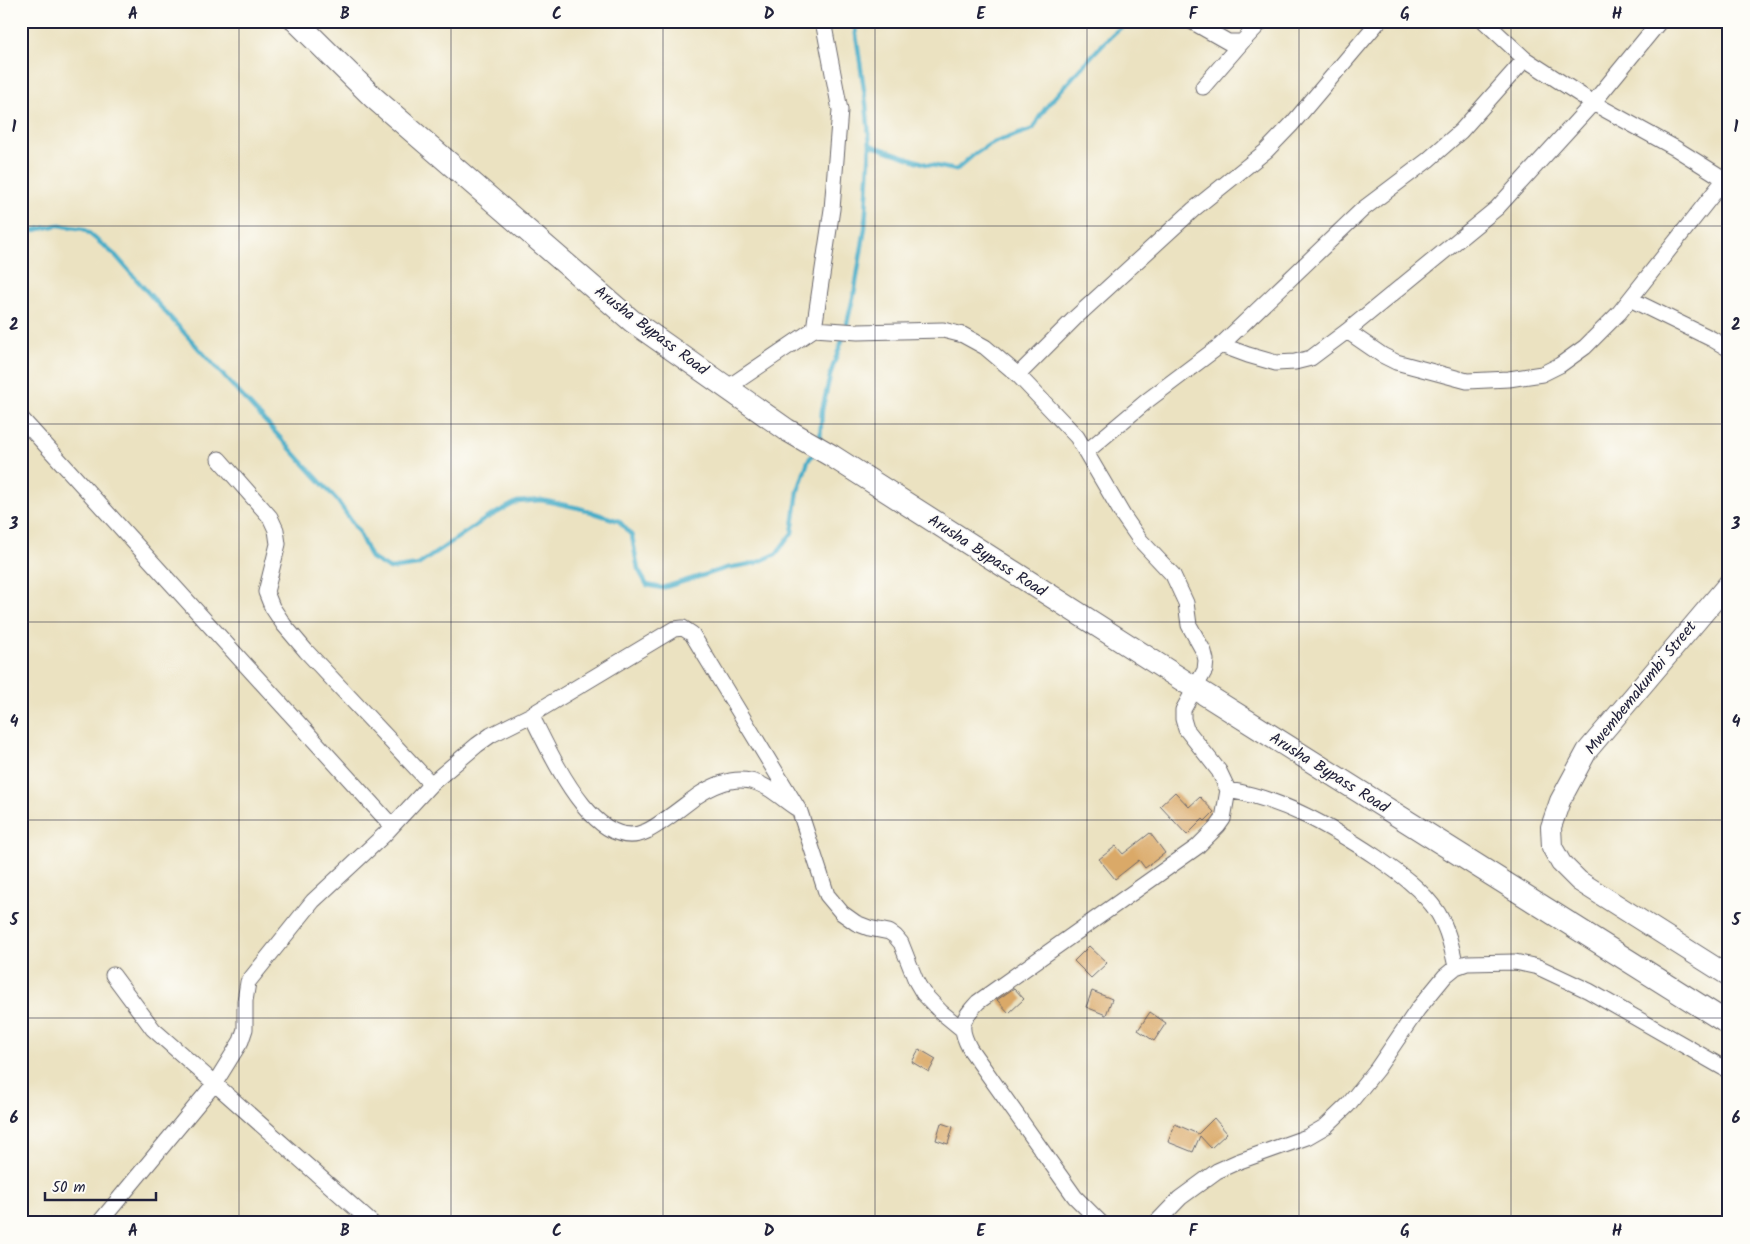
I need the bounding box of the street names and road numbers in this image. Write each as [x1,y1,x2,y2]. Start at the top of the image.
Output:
street label: Arusha Bypass Road [589,280,714,383]
street label: Arusha Bypass Road [923,508,1052,604]
street label: Mwembemakumbi Street [1579,615,1704,760]
street label: Arusha Bypass Road [1264,726,1395,820]

